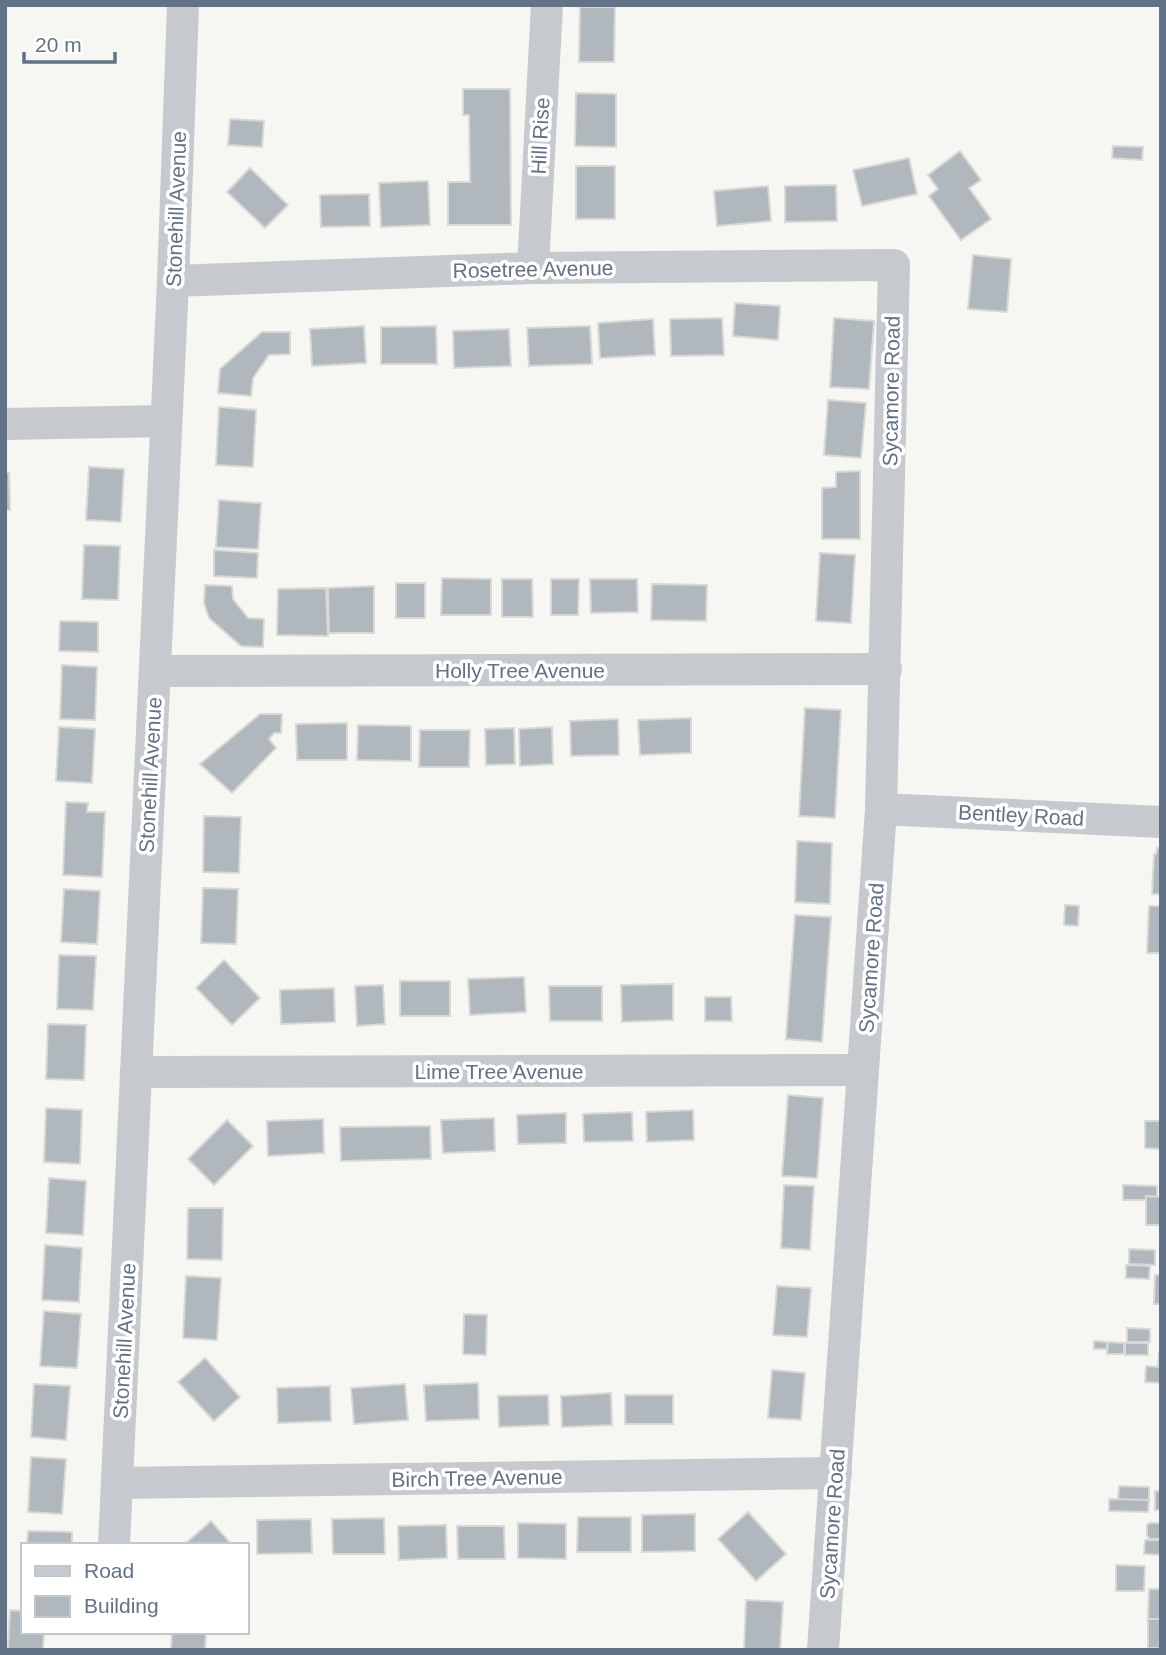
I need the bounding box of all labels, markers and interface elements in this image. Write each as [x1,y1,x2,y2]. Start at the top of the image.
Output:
scale bar [24,21,116,65]
text: 20 m [35,33,82,56]
street label: Hill Rise [527,97,553,175]
street label: Stonehill Avenue [162,131,190,287]
street label: Rosetree Avenue [452,256,614,282]
street label: Sycamore Road [878,316,904,466]
street label: Holly Tree Avenue [435,659,605,682]
street label: Stonehill Avenue [134,696,166,854]
street label: Bentley Road [957,800,1085,830]
street label: Sycamore Road [854,882,888,1034]
street label: Lime Tree Avenue [415,1060,583,1083]
street label: Stonehill Avenue [108,1262,140,1420]
street label: Sycamore Road [815,1448,849,1600]
street label: Birch Tree Avenue [391,1465,563,1491]
legend [21,1543,248,1634]
text: Road [84,1559,134,1582]
text: Building [84,1594,159,1617]

